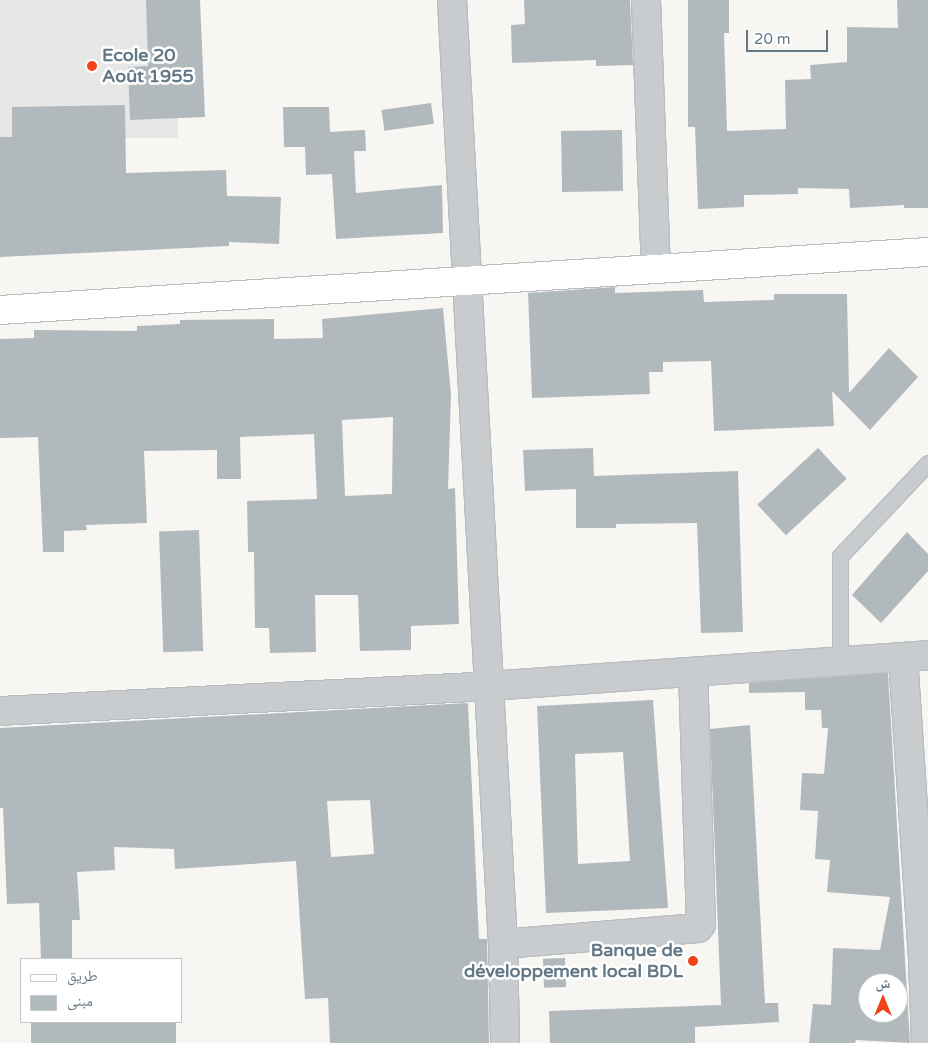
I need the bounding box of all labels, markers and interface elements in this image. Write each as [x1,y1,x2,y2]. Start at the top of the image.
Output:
scale bar [748,20,830,52]
text: 20 m [754,30,791,48]
place label: Ecole 20 Août 1955 [102,45,194,88]
marker: Ecole 20 Août 1955 [86,60,98,72]
place label: Banque de développement local BDL [464,940,683,982]
marker: Banque de développement local BDL [687,955,699,967]
legend [20,958,182,1023]
text: طريق [67,967,98,985]
north arrow [858,973,908,1023]
text: ش [876,975,890,992]
text: مبنى [67,992,93,1010]

